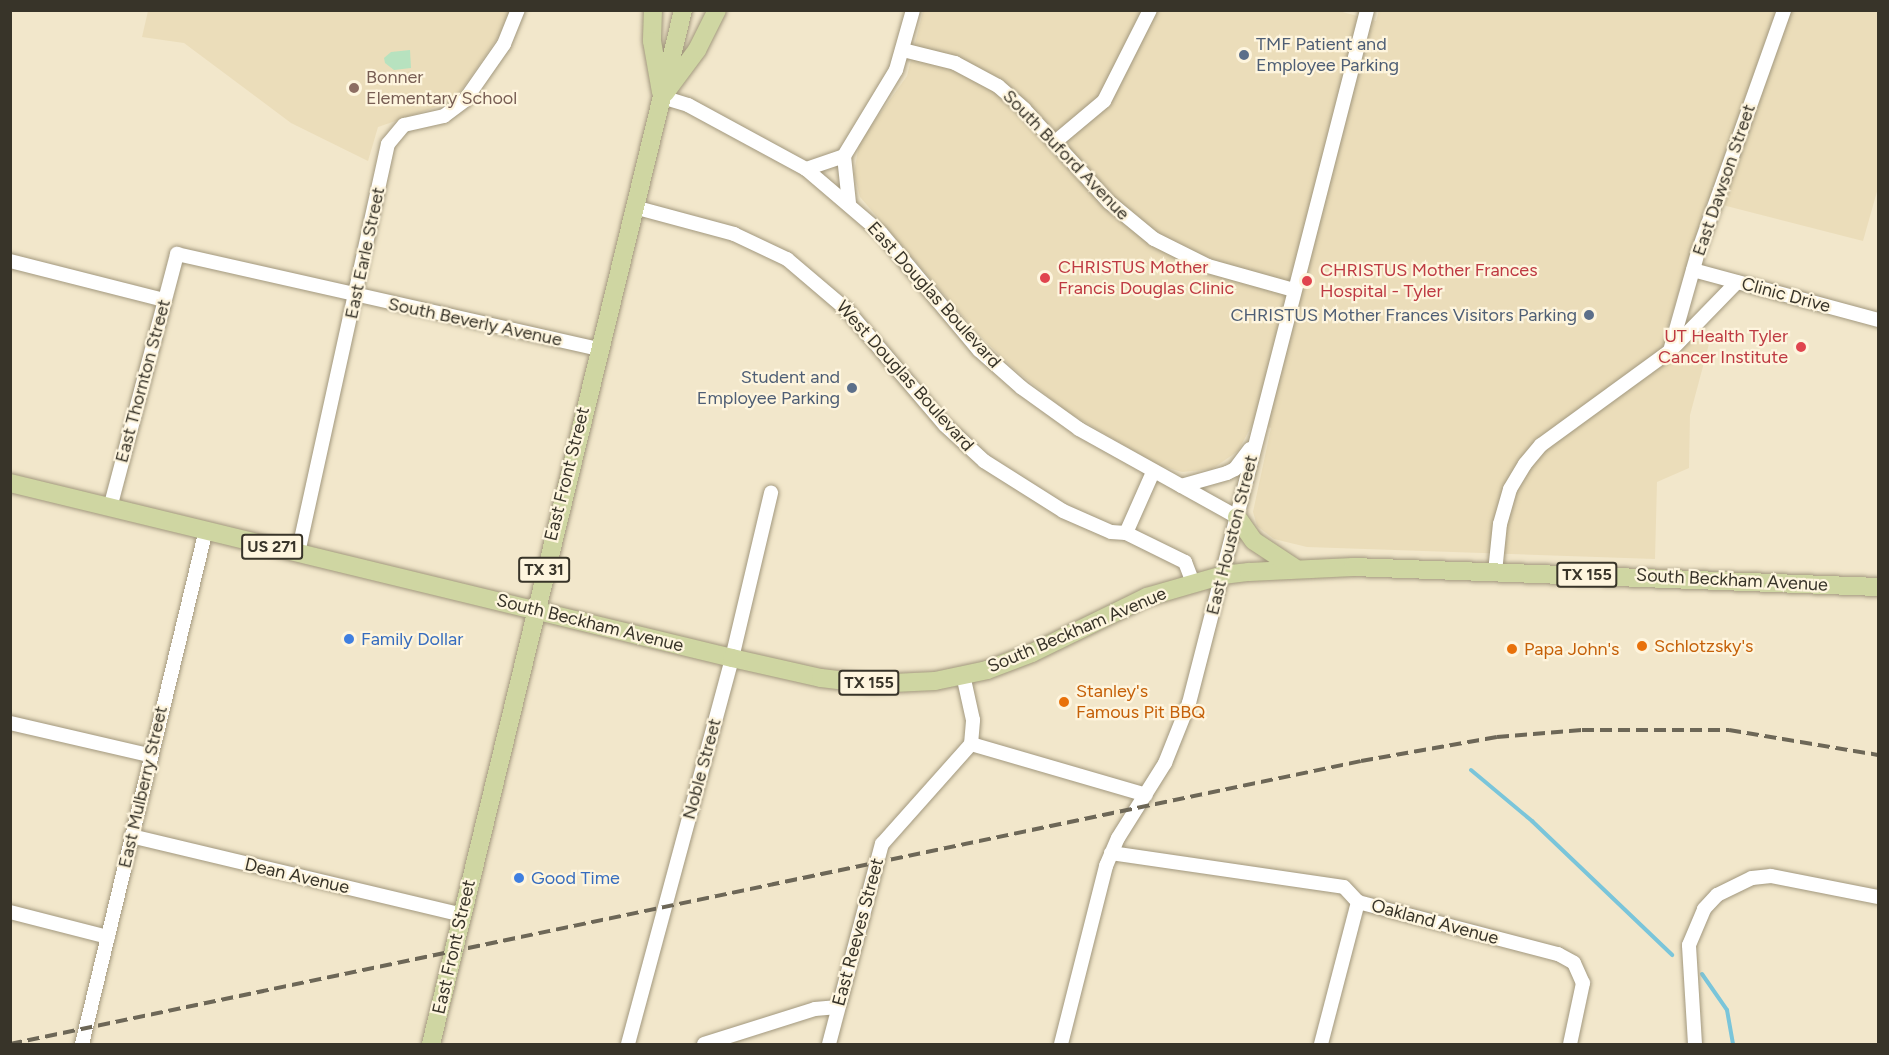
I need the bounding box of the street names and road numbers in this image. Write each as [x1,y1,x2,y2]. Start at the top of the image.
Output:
street label: South Buford Avenue [998,85,1134,225]
street label: East Dawson Street [1688,101,1760,259]
street label: East Earle Street [341,185,389,321]
street label: East Douglas Boulevard [863,218,1005,372]
street label: Clinic Drive [1739,273,1833,317]
street label: South Beverly Avenue [386,293,564,351]
street label: West Douglas Boulevard [832,296,978,456]
street label: East Thornton Street [111,297,175,465]
street label: East Front Street [540,405,594,543]
street label: East Houston Street [1202,453,1262,617]
road number: US 271 [240,534,304,560]
road number: TX 31 [517,557,571,583]
road number: TX 155 [1556,562,1618,588]
street label: South Beckham Avenue [1636,564,1828,596]
street label: South Beckham Avenue [984,583,1170,677]
street label: South Beckham Avenue [494,589,686,657]
road number: TX 155 [838,670,900,696]
street label: East Mulberry Street [114,704,172,870]
street label: Noble Street [678,716,726,822]
street label: Dean Avenue [243,853,351,899]
street label: East Reeves Street [828,856,888,1008]
street label: East Front Street [428,878,480,1016]
street label: Oakland Avenue [1369,895,1501,949]

